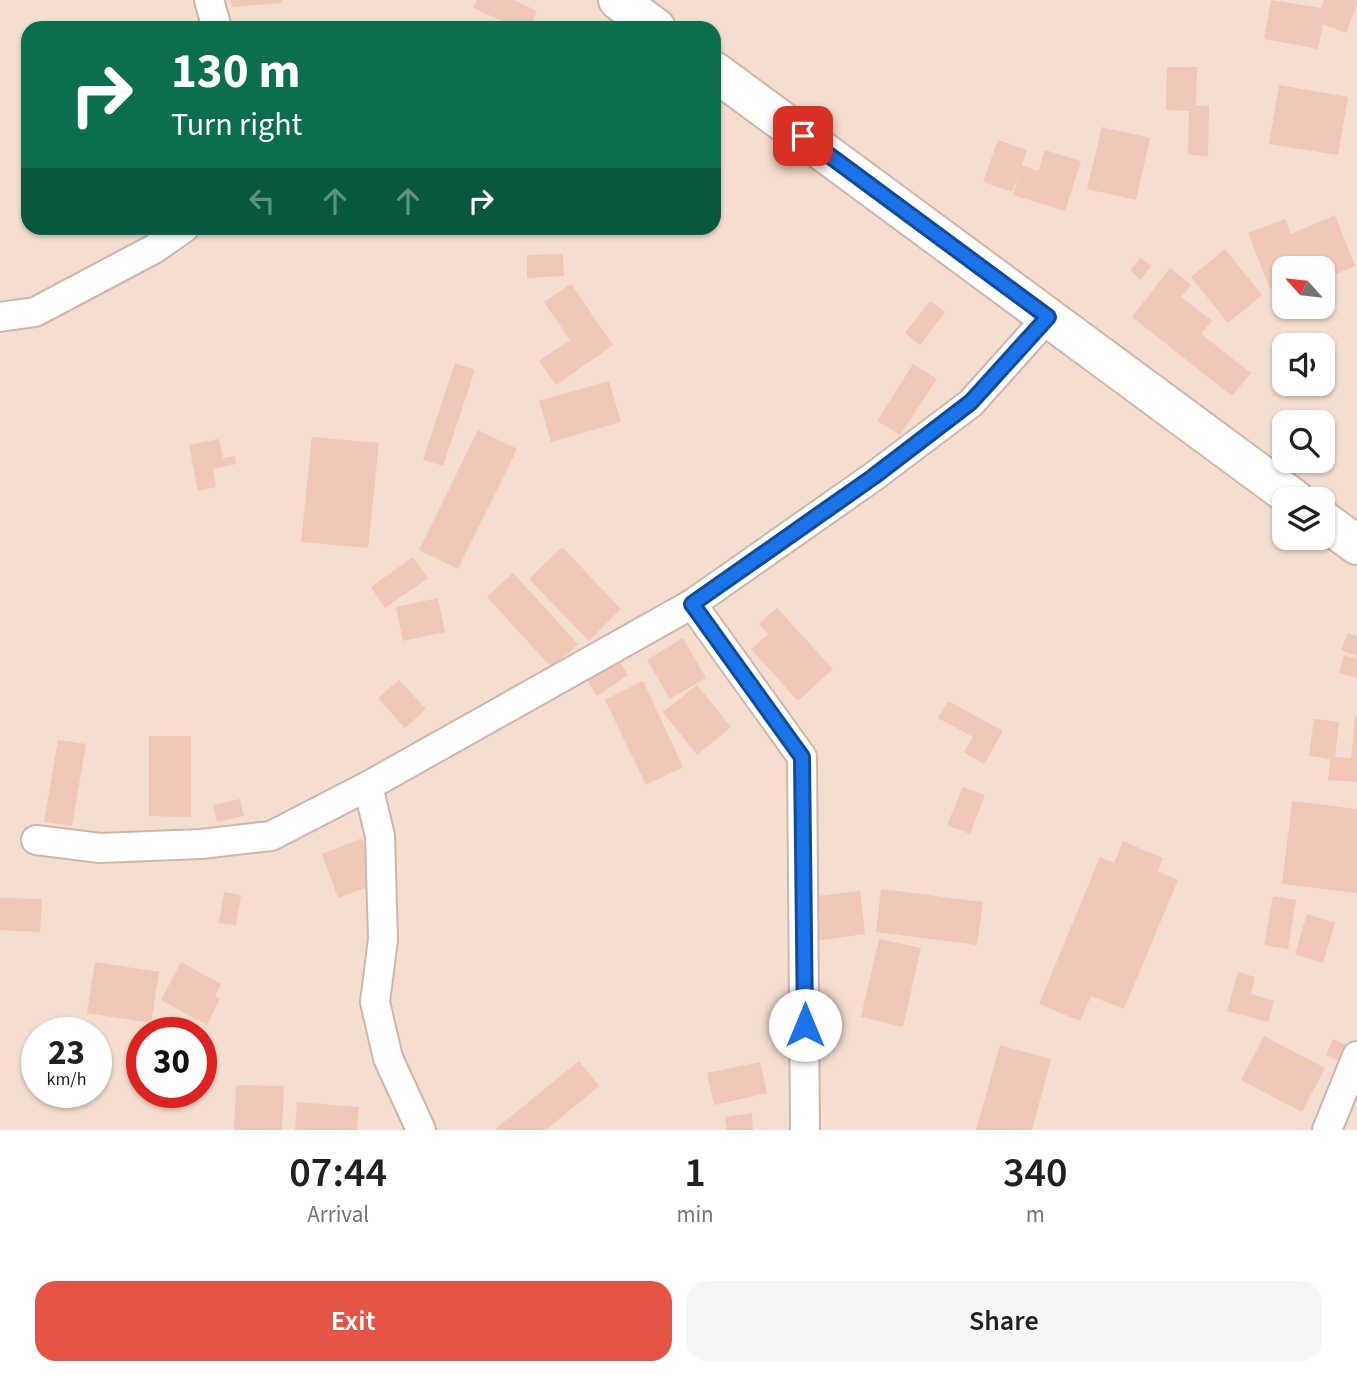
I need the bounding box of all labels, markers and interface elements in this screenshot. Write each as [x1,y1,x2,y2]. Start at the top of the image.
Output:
text: 130 m [171,37,300,107]
icon: right [56,49,147,140]
text: Turn right [171,102,302,148]
pin [773,106,833,166]
icon: arrive [784,117,822,155]
icon: left [243,182,281,220]
icon: ahead [316,182,354,220]
icon: ahead [389,182,427,220]
icon: right [462,182,500,220]
north arrow [1272,256,1335,318]
map controls [1272,256,1335,550]
button: sound [1272,333,1335,396]
button: search [1272,410,1335,473]
button: layers [1272,487,1335,550]
position arrow [768,988,842,1062]
speed limit sign: 30 [126,1017,217,1108]
text: 23 [48,1028,85,1078]
text: km/h [47,1067,86,1092]
text: 07:44 [289,1143,387,1203]
text: 1 [684,1143,706,1203]
text: 340 [1003,1143,1068,1203]
text: Arrival [307,1198,369,1231]
text: min [676,1198,714,1231]
text: m [1026,1198,1045,1231]
button: Exit [35,1281,672,1361]
button: Share [686,1281,1322,1361]

